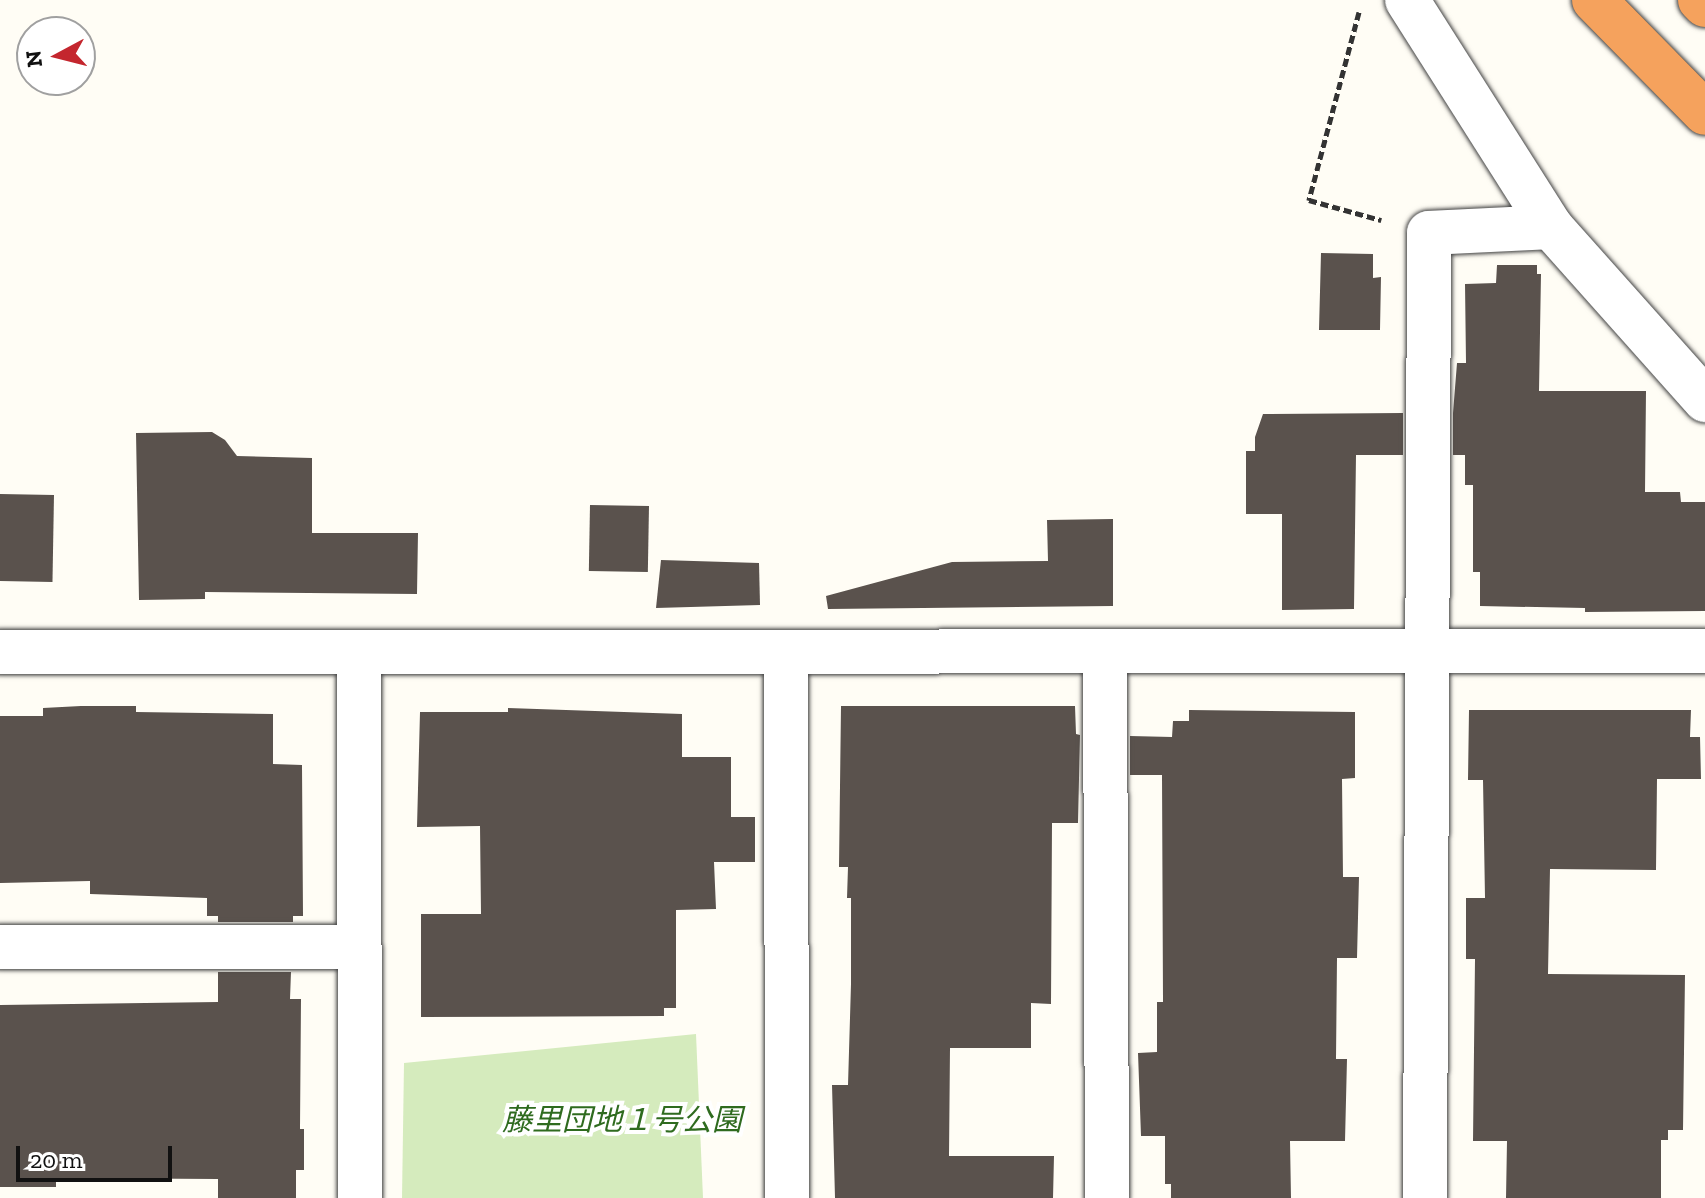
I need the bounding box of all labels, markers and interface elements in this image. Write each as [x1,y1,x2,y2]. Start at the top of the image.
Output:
north arrow [16,16,96,96]
text: N [19,49,48,69]
park label: 藤里団地１号公園 [502,1102,742,1138]
scale bar [20,1130,176,1180]
text: 20 m [30,1145,82,1174]

